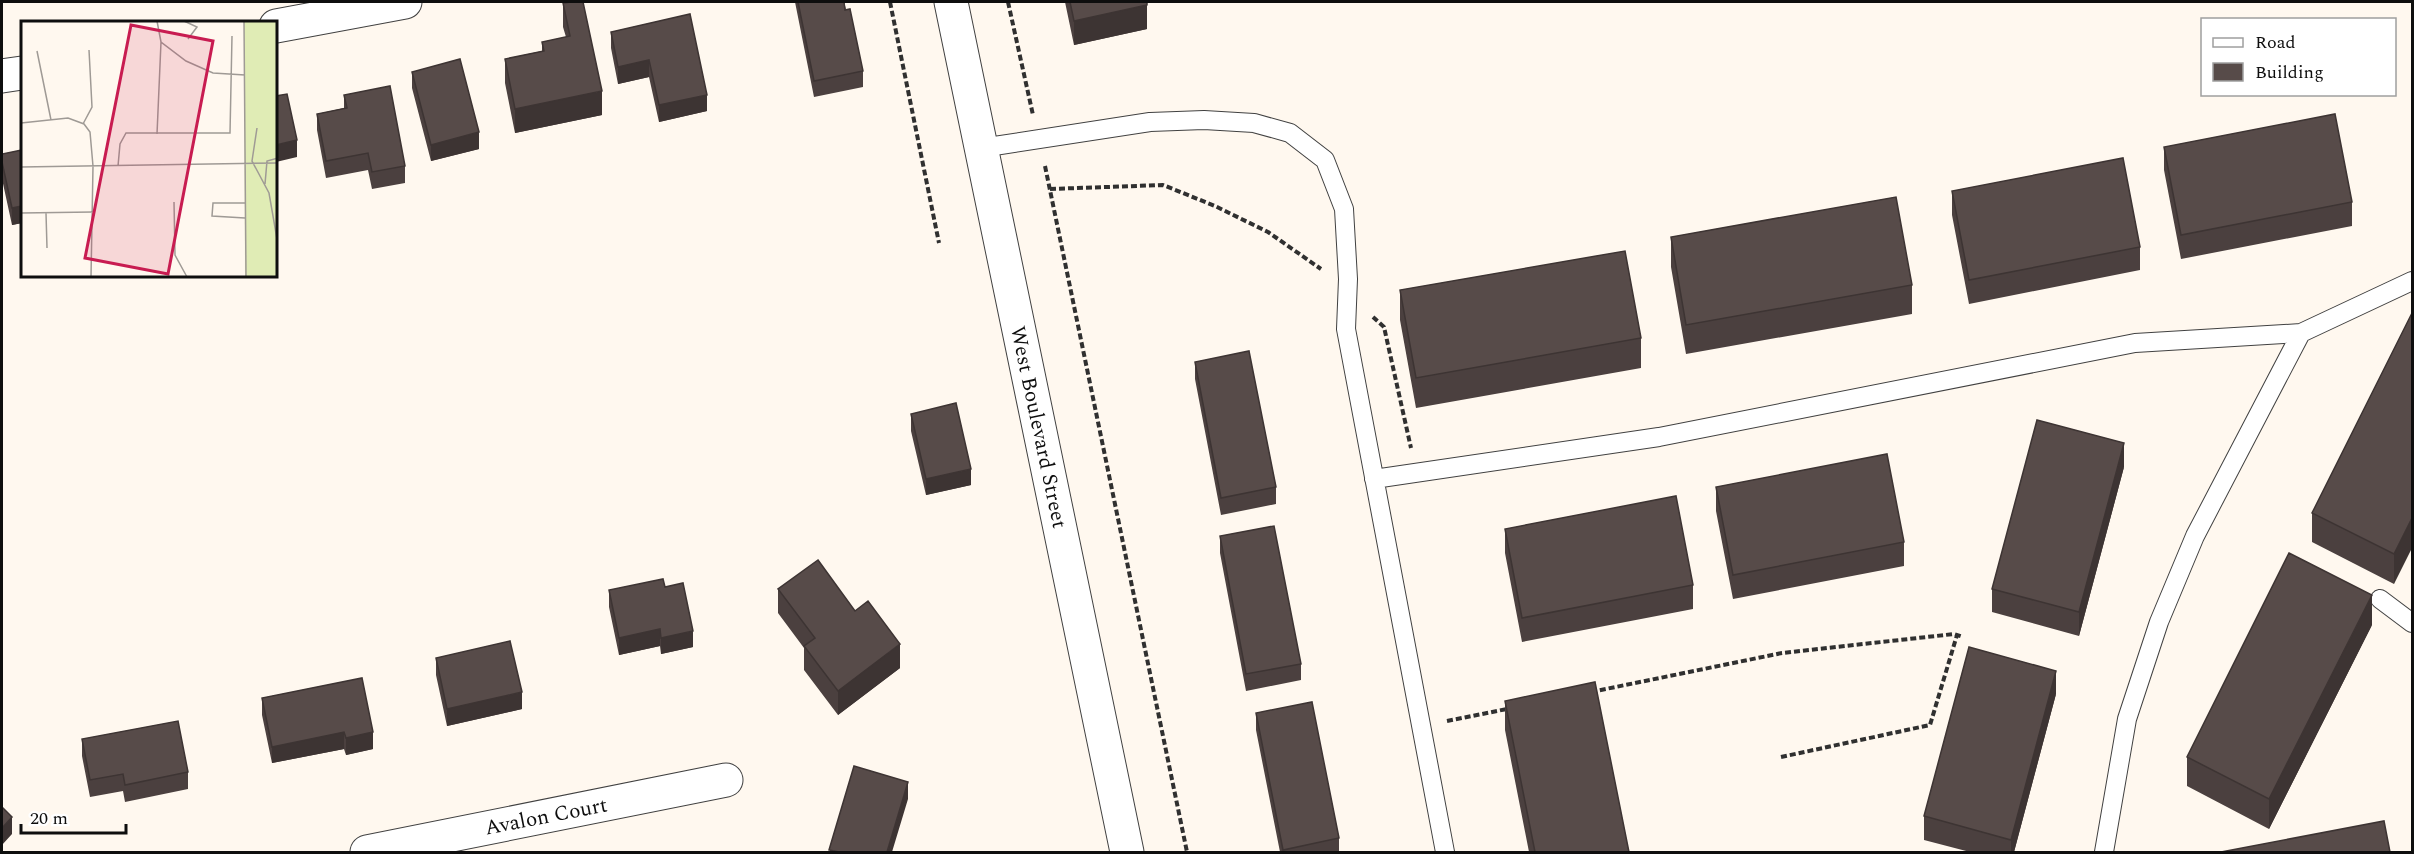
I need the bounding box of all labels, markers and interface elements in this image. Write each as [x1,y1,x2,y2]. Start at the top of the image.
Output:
legend [2201,18,2396,96]
inset map [21,21,278,278]
text: Road [2255,29,2296,56]
text: Building [2255,59,2324,86]
street label: West Boulevard Street [1001,323,1075,531]
street label: Avalon Court [482,789,610,845]
scale bar [21,797,126,835]
text: 20 m [30,805,68,832]

